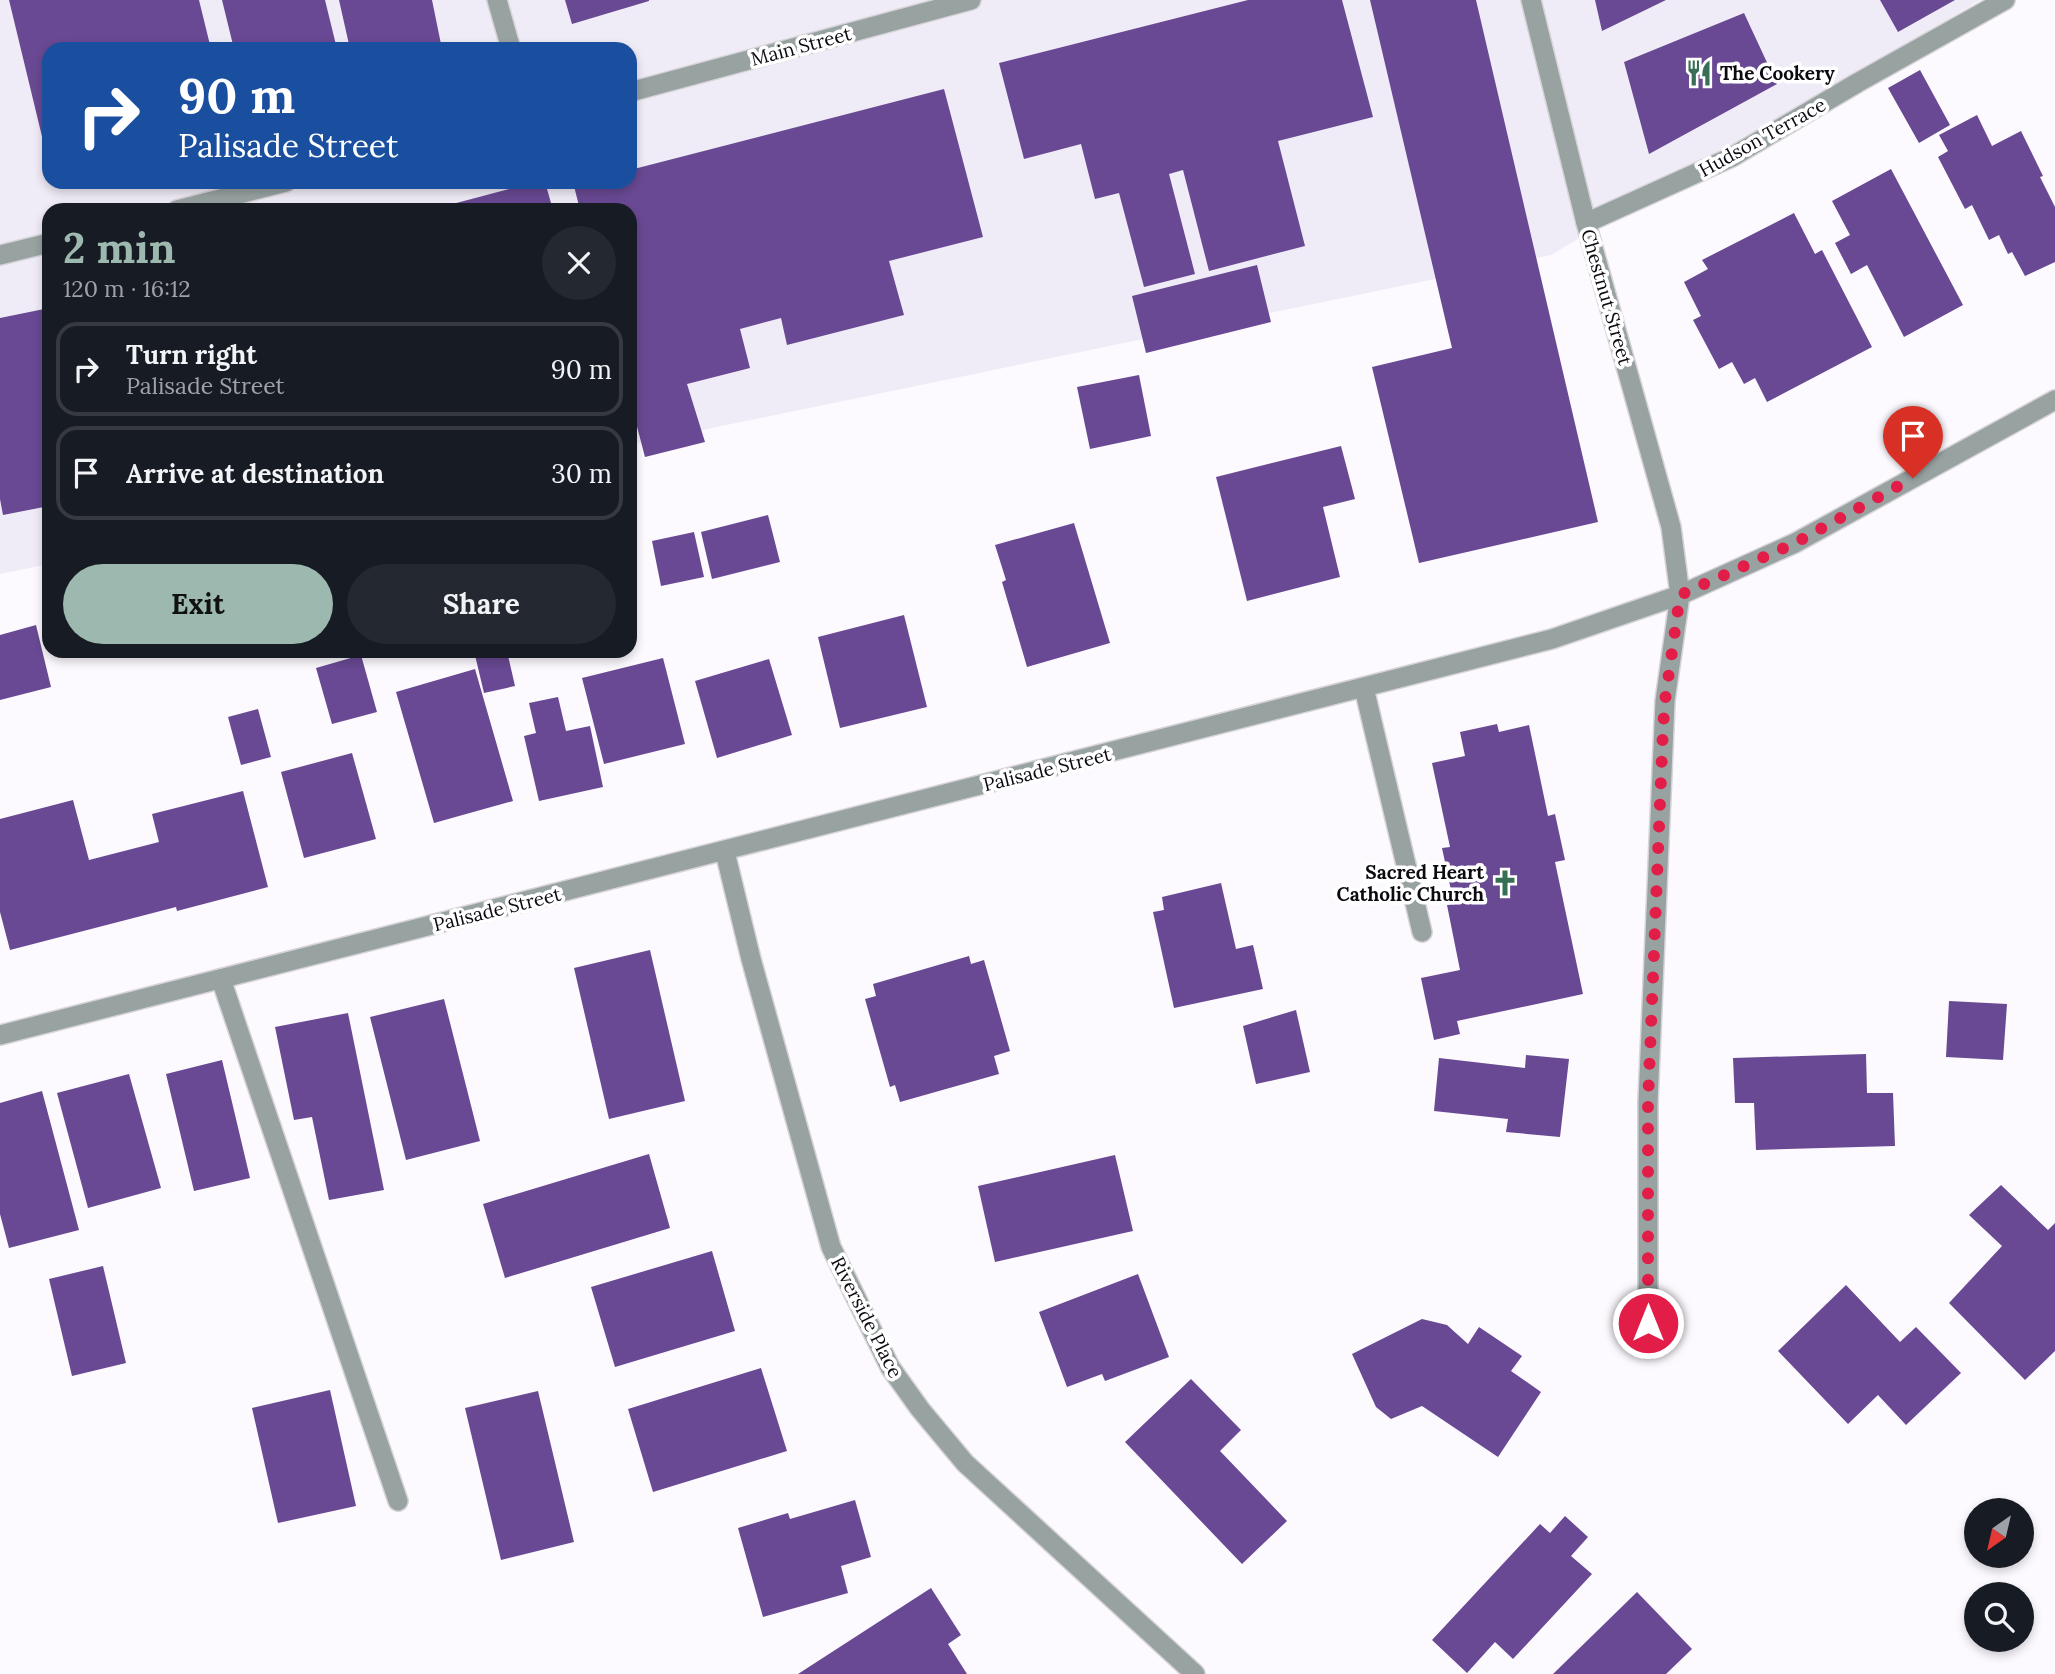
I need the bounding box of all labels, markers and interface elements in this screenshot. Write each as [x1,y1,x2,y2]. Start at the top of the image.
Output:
street label: Main Street [748,21,854,71]
restaurant icon: The Cookery [1684,58,1714,88]
place label: The Cookery [1720,61,1835,85]
text: 90 m [178,64,295,126]
icon: right [63,70,154,161]
street label: Hudson Terrace [1694,92,1830,182]
text: Palisade Street [178,125,398,166]
text: 2 min [63,221,176,275]
button: close [542,226,616,300]
street label: Chestnut Street [1576,226,1638,368]
text: 120 m · 16:12 [63,274,191,303]
text: Turn right [126,338,257,371]
icon: right [67,350,105,388]
text: 90 m [551,353,612,386]
text: Palisade Street [126,371,284,400]
pin [1883,406,1943,478]
icon: arrive [1894,417,1932,455]
icon: arrive [67,454,105,492]
text: Arrive at destination [126,457,384,490]
text: 30 m [551,457,612,490]
button: Exit [63,564,333,644]
button: Share [347,564,616,644]
street label: Palisade Street [981,741,1114,796]
place label: Sacred Heart Catholic Church [1337,860,1485,906]
church icon: Sacred Heart Catholic Church [1490,868,1520,898]
street label: Palisade Street [431,881,564,936]
street label: Riverside Place [826,1252,908,1382]
position arrow [1611,1286,1685,1360]
north arrow [1964,1498,2034,1568]
map controls [1964,1498,2034,1652]
button: search [1964,1582,2034,1652]

